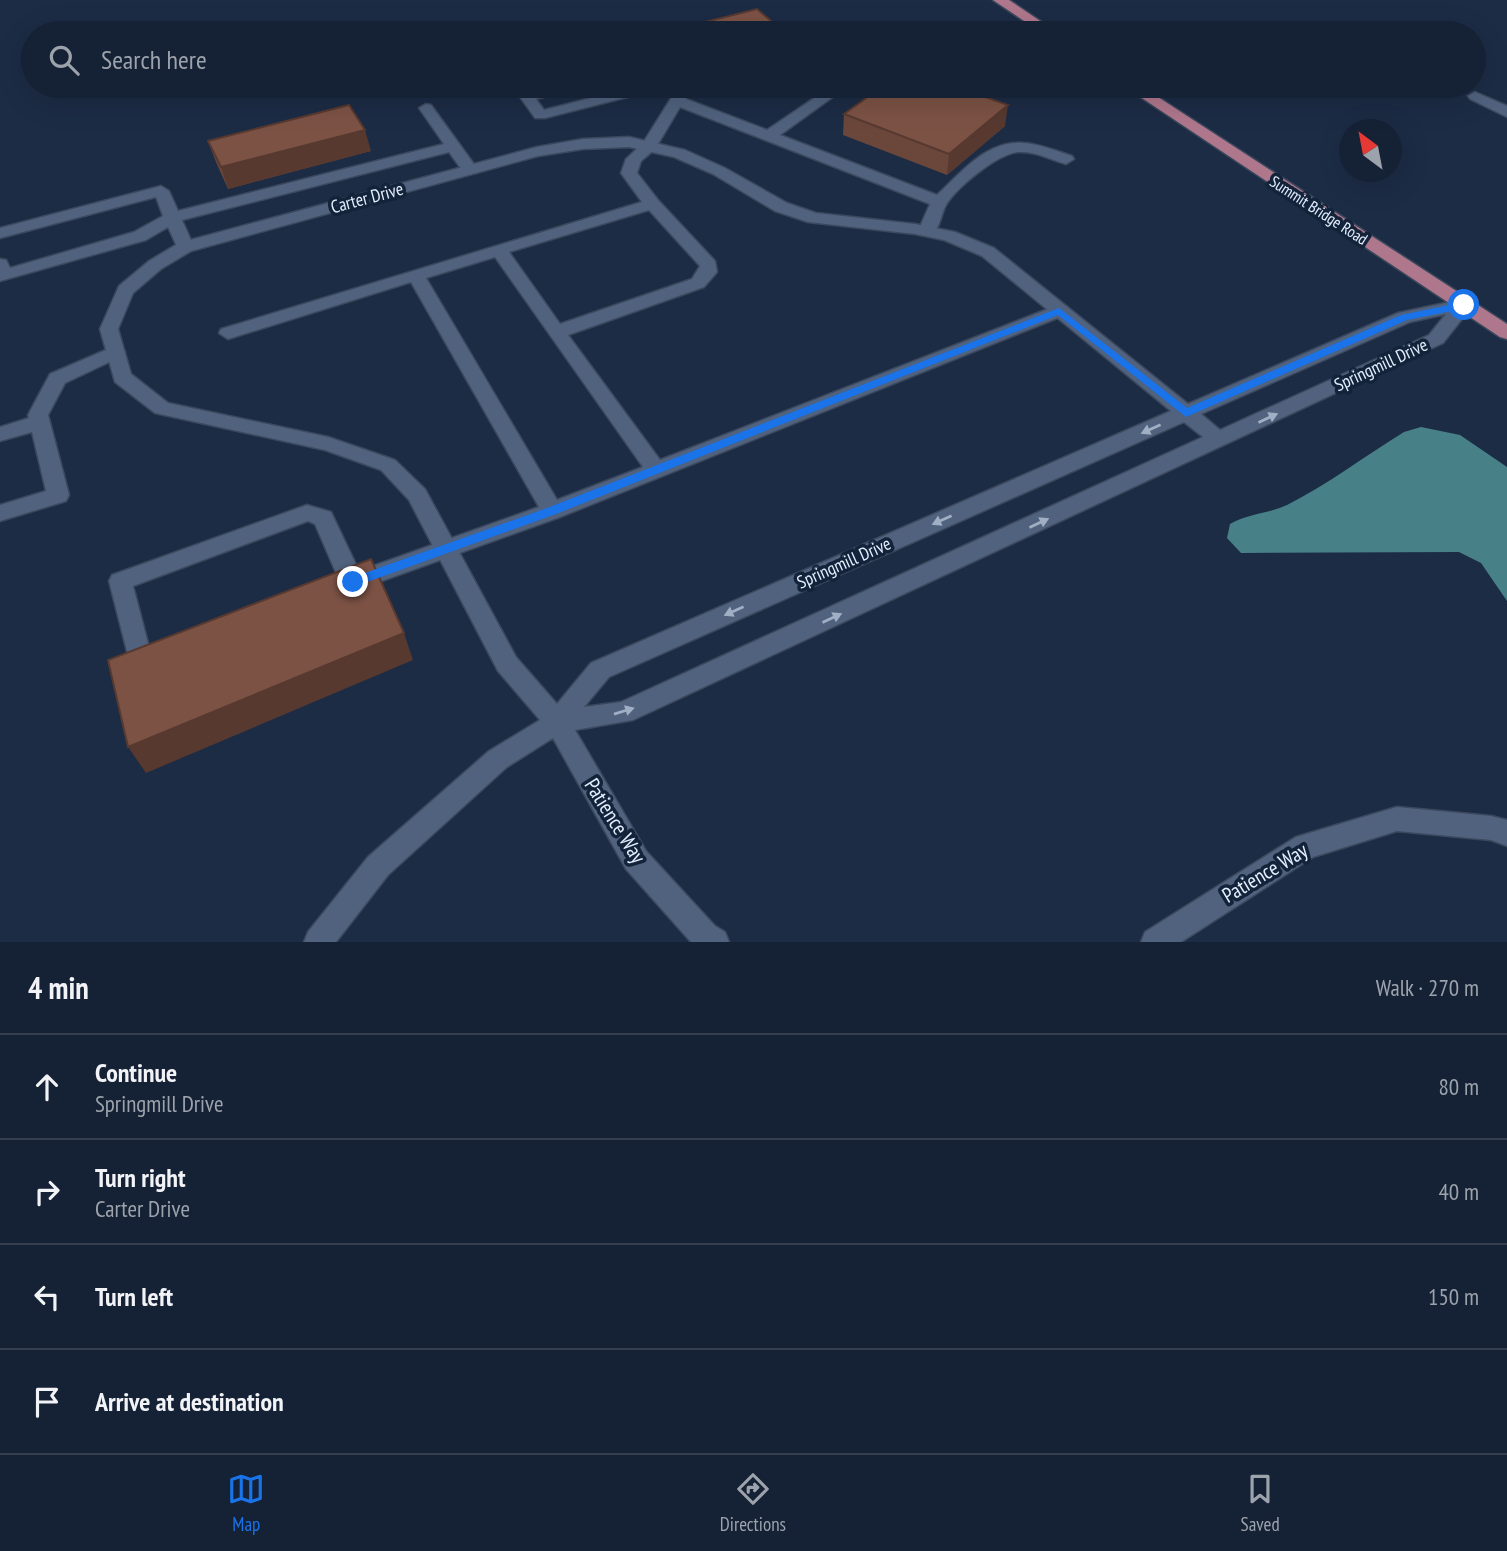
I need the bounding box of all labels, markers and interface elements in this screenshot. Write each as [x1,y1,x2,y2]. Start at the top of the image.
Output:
search box [21,21,1486,98]
icon: search [45,41,83,79]
text: Search here [101,43,207,76]
north arrow [1339,119,1402,182]
street label: Summit Bridge Road [1266,171,1372,249]
street label: Carter Drive [328,177,406,218]
route start [1448,289,1479,320]
street label: Springmill Drive [1330,333,1431,396]
one-way arrow [1257,412,1278,423]
one-way arrow [1140,423,1161,434]
one-way arrow [932,515,953,526]
one-way arrow [1028,517,1049,528]
street label: Springmill Drive [793,532,894,594]
route end [337,566,368,597]
one-way arrow [724,605,744,617]
one-way arrow [822,612,842,623]
one-way arrow [614,705,635,715]
street label: Patience Way [579,773,652,868]
street label: Patience Way [1217,836,1313,909]
text: 4 min [28,968,89,1007]
text: Walk · 270 m [1376,973,1479,1002]
text: Continue [95,1056,177,1089]
icon: ahead [28,1068,66,1106]
text: 80 m [1438,1072,1479,1101]
text: Springmill Drive [95,1089,224,1118]
text: Turn right [95,1161,186,1194]
icon: right [28,1173,66,1211]
text: 40 m [1438,1177,1479,1206]
text: Carter Drive [95,1194,190,1223]
icon: left [28,1278,66,1316]
text: Turn left [95,1280,173,1313]
text: 150 m [1428,1282,1479,1311]
icon: arrive [28,1383,66,1421]
text: Arrive at destination [95,1385,284,1418]
tab: Map [227,1470,265,1536]
tab: Directions [720,1470,786,1536]
tab: Saved [1241,1470,1280,1536]

